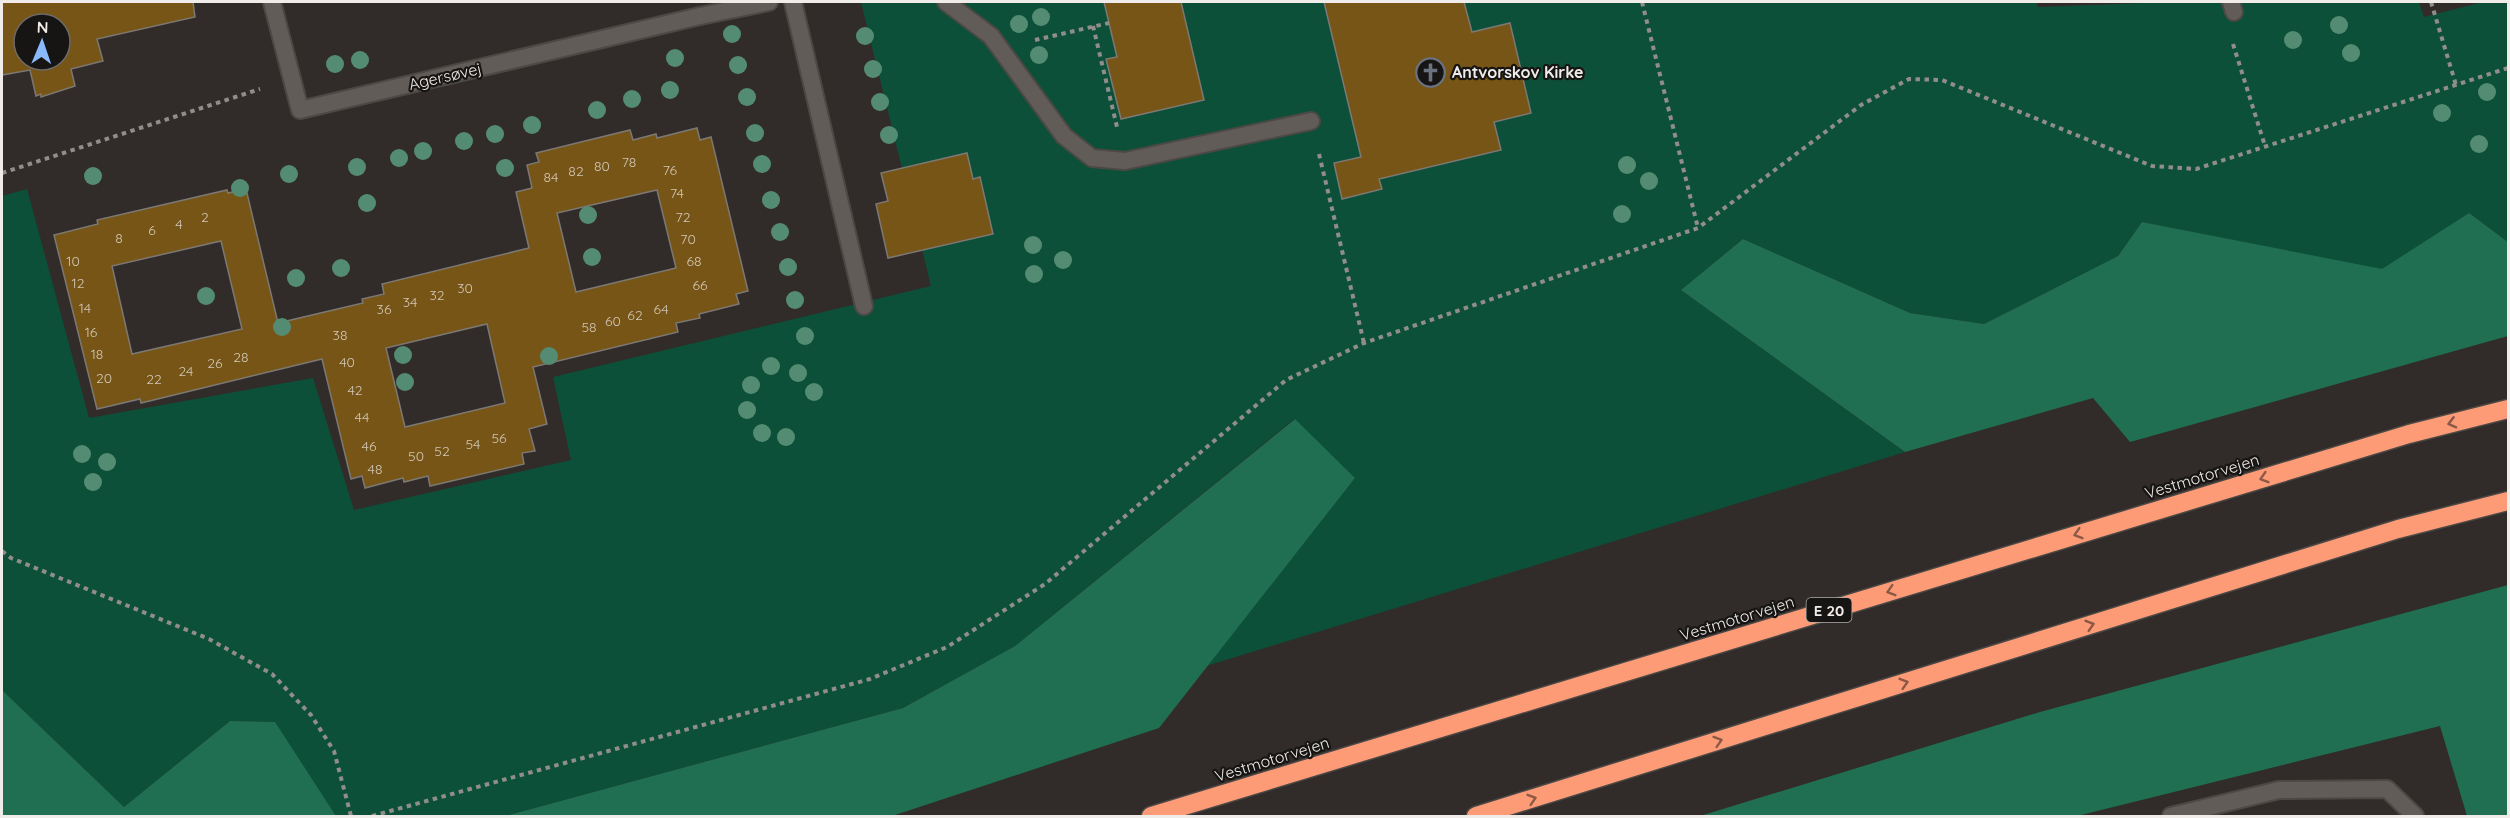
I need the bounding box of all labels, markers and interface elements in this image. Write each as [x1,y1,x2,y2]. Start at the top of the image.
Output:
north arrow [12,12,72,72]
text: N [36,17,49,37]
church icon: Antvorskov Kirke [1415,56,1447,88]
street label: Agersøvej [407,58,483,94]
place label: Antvorskov Kirke [1452,62,1583,82]
house number: 78 [622,153,636,171]
house number: 80 [594,157,610,175]
house number: 76 [663,161,678,179]
house number: 82 [568,162,584,180]
house number: 84 [544,168,558,186]
house number: 74 [670,184,684,202]
house number: 2 [201,208,209,226]
house number: 72 [676,208,691,226]
house number: 4 [175,215,183,233]
house number: 6 [148,221,156,239]
house number: 8 [115,229,123,247]
house number: 70 [680,230,696,248]
house number: 10 [66,252,80,270]
house number: 68 [686,252,702,270]
house number: 12 [72,274,85,292]
house number: 66 [692,276,708,294]
house number: 30 [457,279,473,297]
house number: 32 [429,286,445,304]
house number: 34 [403,293,417,311]
house number: 14 [79,299,91,317]
house number: 36 [377,300,392,318]
house number: 64 [653,300,669,318]
house number: 62 [627,306,643,324]
house number: 60 [605,312,621,330]
house number: 58 [581,318,597,336]
house number: 16 [85,323,98,341]
house number: 38 [333,326,347,344]
house number: 18 [91,345,103,363]
house number: 28 [233,348,249,366]
house number: 40 [339,353,355,371]
house number: 26 [207,354,223,372]
house number: 24 [179,362,193,380]
house number: 20 [96,369,112,387]
house number: 22 [146,370,162,388]
house number: 42 [347,381,363,399]
house number: 44 [355,408,369,426]
one-way arrow [2447,416,2457,429]
house number: 56 [491,429,507,447]
house number: 54 [465,435,481,453]
house number: 46 [362,437,377,455]
house number: 52 [434,442,450,460]
house number: 50 [408,447,424,465]
street label: Vestmotorvejen [2142,449,2262,503]
house number: 48 [368,460,382,478]
one-way arrow [2260,471,2270,483]
one-way arrow [2073,527,2084,539]
one-way arrow [1886,584,1897,596]
street label: Vestmotorvejen [1677,591,1797,645]
road number: E 20 [1806,598,1852,622]
one-way arrow [2084,620,2095,632]
one-way arrow [1898,678,1909,690]
street label: Vestmotorvejen [1212,732,1332,786]
one-way arrow [1712,736,1723,748]
one-way arrow [1526,794,1537,806]

